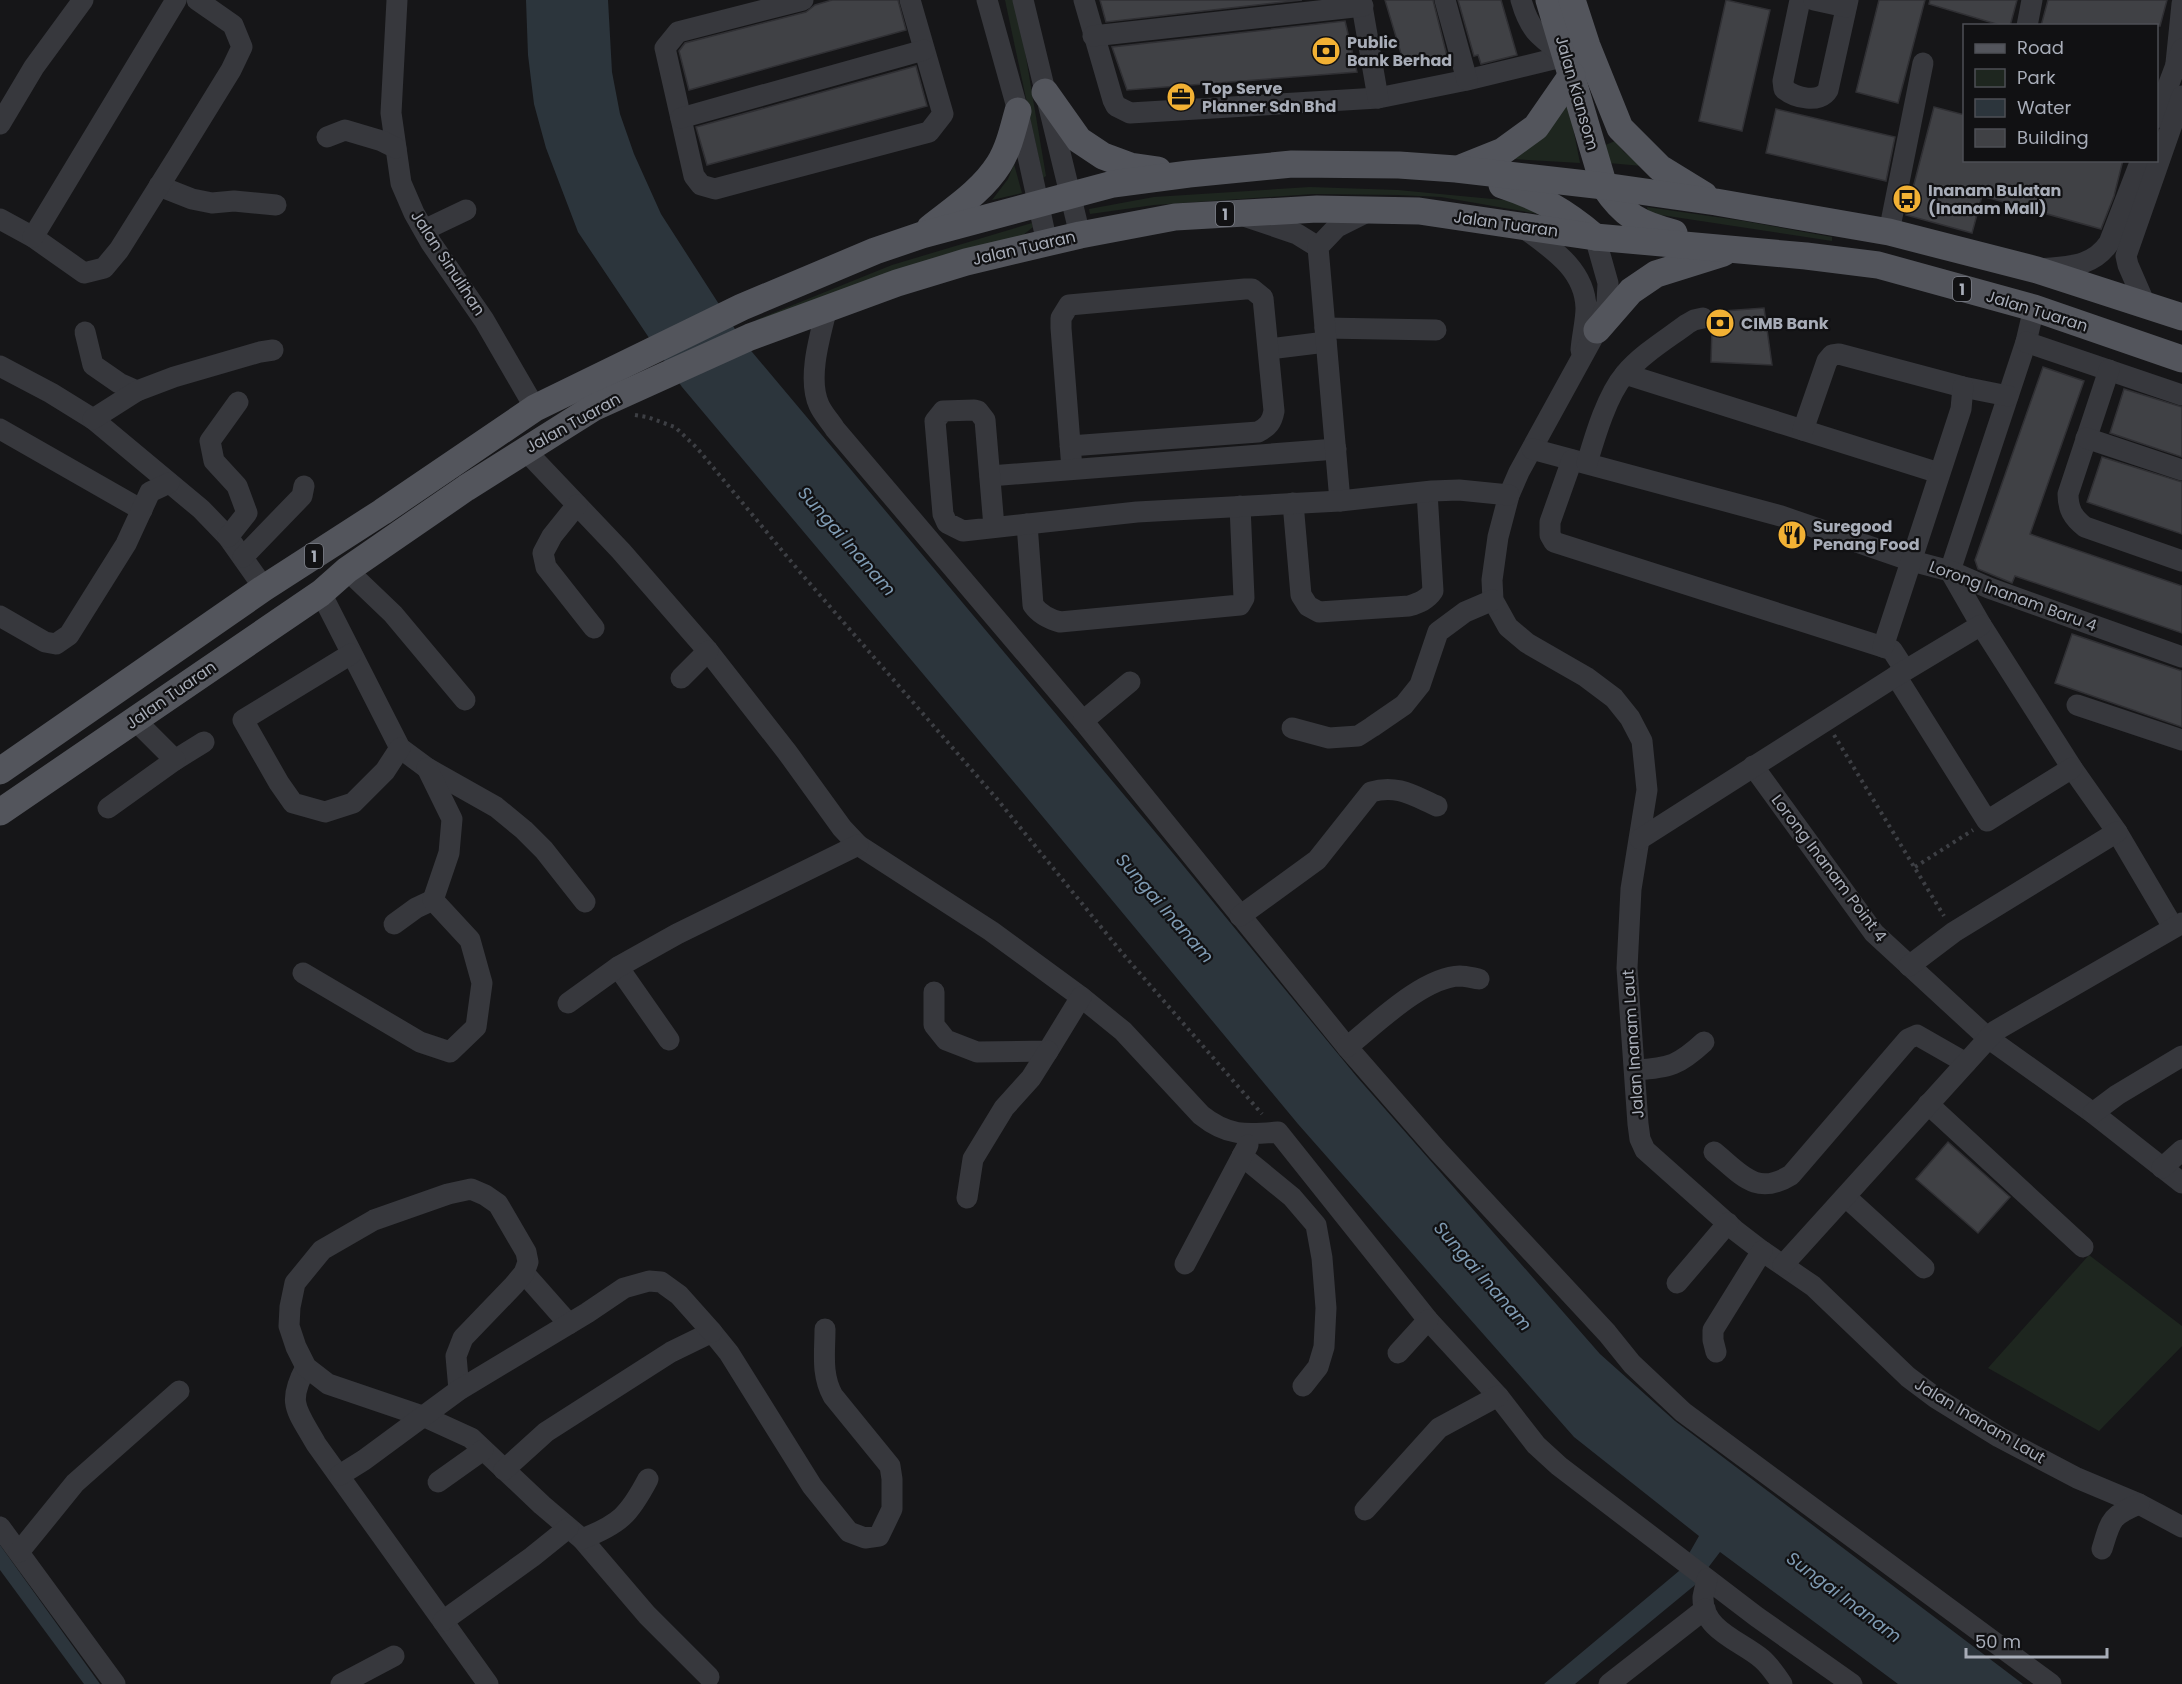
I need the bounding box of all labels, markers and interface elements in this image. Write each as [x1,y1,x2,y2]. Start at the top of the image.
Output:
legend [1963,24,2158,162]
place label: Public Bank Berhad [1347,31,1452,72]
street label: Jalan Kiansom [1550,33,1604,153]
bank icon: Public Bank Berhad [1310,35,1342,67]
text: Road [2017,35,2064,60]
text: Park [2017,65,2056,90]
place label: Top Serve Planner Sdn Bhd [1202,77,1336,118]
office icon: Top Serve Planner Sdn Bhd [1165,81,1197,113]
text: Water [2017,95,2071,120]
text: Building [2017,125,2089,150]
place label: Inanam Bulatan (Inanam Mall) [1928,179,2061,220]
bus stop icon: Inanam Bulatan (Inanam Mall) [1891,183,1923,215]
road number: 1 [1216,202,1234,226]
street label: Jalan Tuaran [1452,205,1560,243]
street label: Jalan Sinulihan [405,206,491,320]
street label: Jalan Tuaran [970,225,1078,271]
road number: 1 [1953,277,1971,301]
street label: Jalan Tuaran [1983,285,2091,337]
bank icon: CIMB Bank [1704,307,1736,339]
place label: CIMB Bank [1741,312,1829,335]
street label: Jalan Tuaran [521,387,625,459]
water label: Sungai Inanam [792,481,902,601]
place label: Suregood Penang Food [1813,515,1920,556]
restaurant icon: Suregood Penang Food [1776,519,1808,551]
road number: 1 [305,544,323,568]
street label: Lorong Inanam Baru 4 [1926,555,2100,637]
street label: Jalan Tuaran [121,655,221,735]
street label: Lorong Inanam Point 4 [1766,789,1892,947]
water label: Sungai Inanam [1110,848,1220,968]
street label: Jalan Inanam Laut [1616,969,1650,1119]
water label: Sungai Inanam [1428,1216,1538,1336]
street label: Jalan Inanam Laut [1910,1373,2050,1469]
water label: Sungai Inanam [1781,1545,1907,1649]
scale bar [1966,1621,2107,1659]
text: 50 m [1975,1629,2021,1654]

